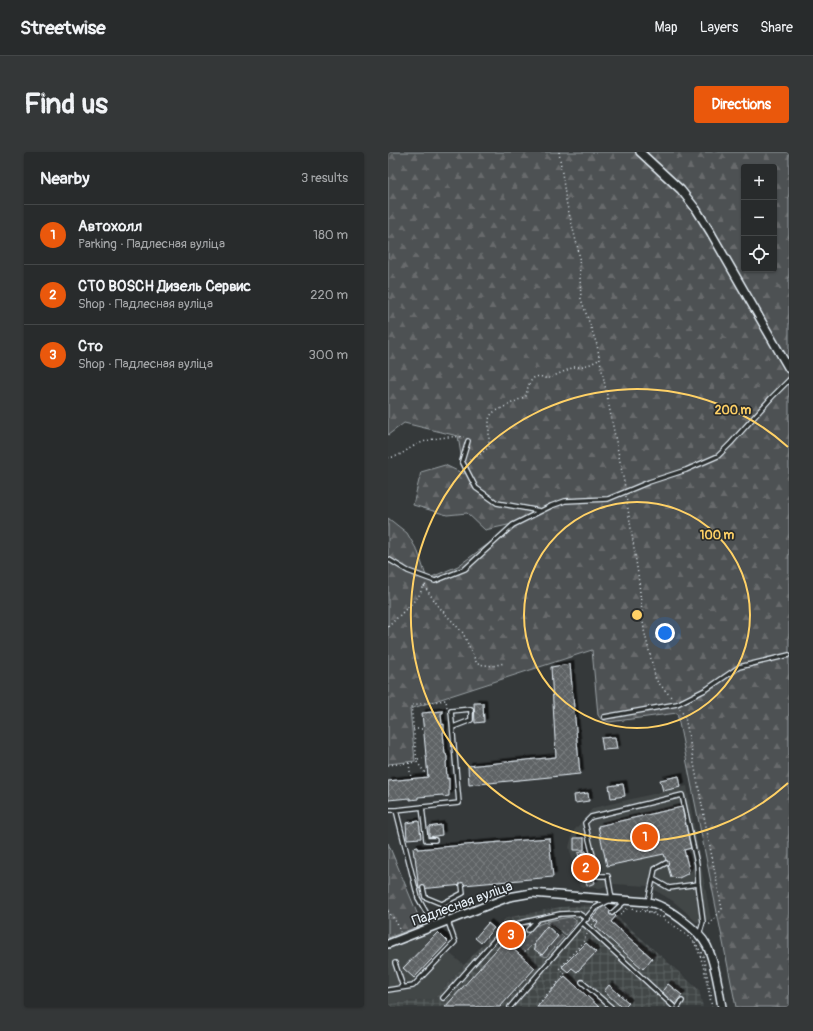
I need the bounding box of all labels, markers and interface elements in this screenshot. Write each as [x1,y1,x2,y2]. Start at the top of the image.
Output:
text: Streetwise [20,16,106,40]
text: Map [655,19,678,36]
text: Layers [700,19,738,36]
text: Share [760,19,793,36]
button: Directions [694,86,789,123]
text: Find us [24,87,108,122]
map controls [741,164,777,272]
button: + [741,164,777,200]
text: Nearby [40,168,89,189]
text: 3 results [301,170,348,186]
button: − [741,200,777,236]
text: Автохолл [78,217,142,236]
text: 1 [50,227,56,243]
text: 180 m [313,227,348,243]
text: Parking · Падлесная вуліца [78,236,225,252]
button: locate [741,236,777,272]
text: СТО BOSCH Дизель Сервис [78,277,251,296]
text: 2 [49,287,57,303]
text: 220 m [310,287,348,303]
text: Shop · Падлесная вуліца [78,296,213,312]
text: Сто [78,337,103,356]
text: 3 [49,347,57,363]
text: 300 m [309,347,348,363]
text: Shop · Падлесная вуліца [78,356,213,372]
text: 200 m [715,403,752,418]
text: 100 m [700,528,735,543]
centre of rings [630,608,644,622]
your location [655,623,675,643]
pin: 1 [632,822,658,852]
pin: 2 [573,853,599,883]
street label: Падлесная вуліца [410,877,515,930]
pin: 3 [498,920,524,950]

